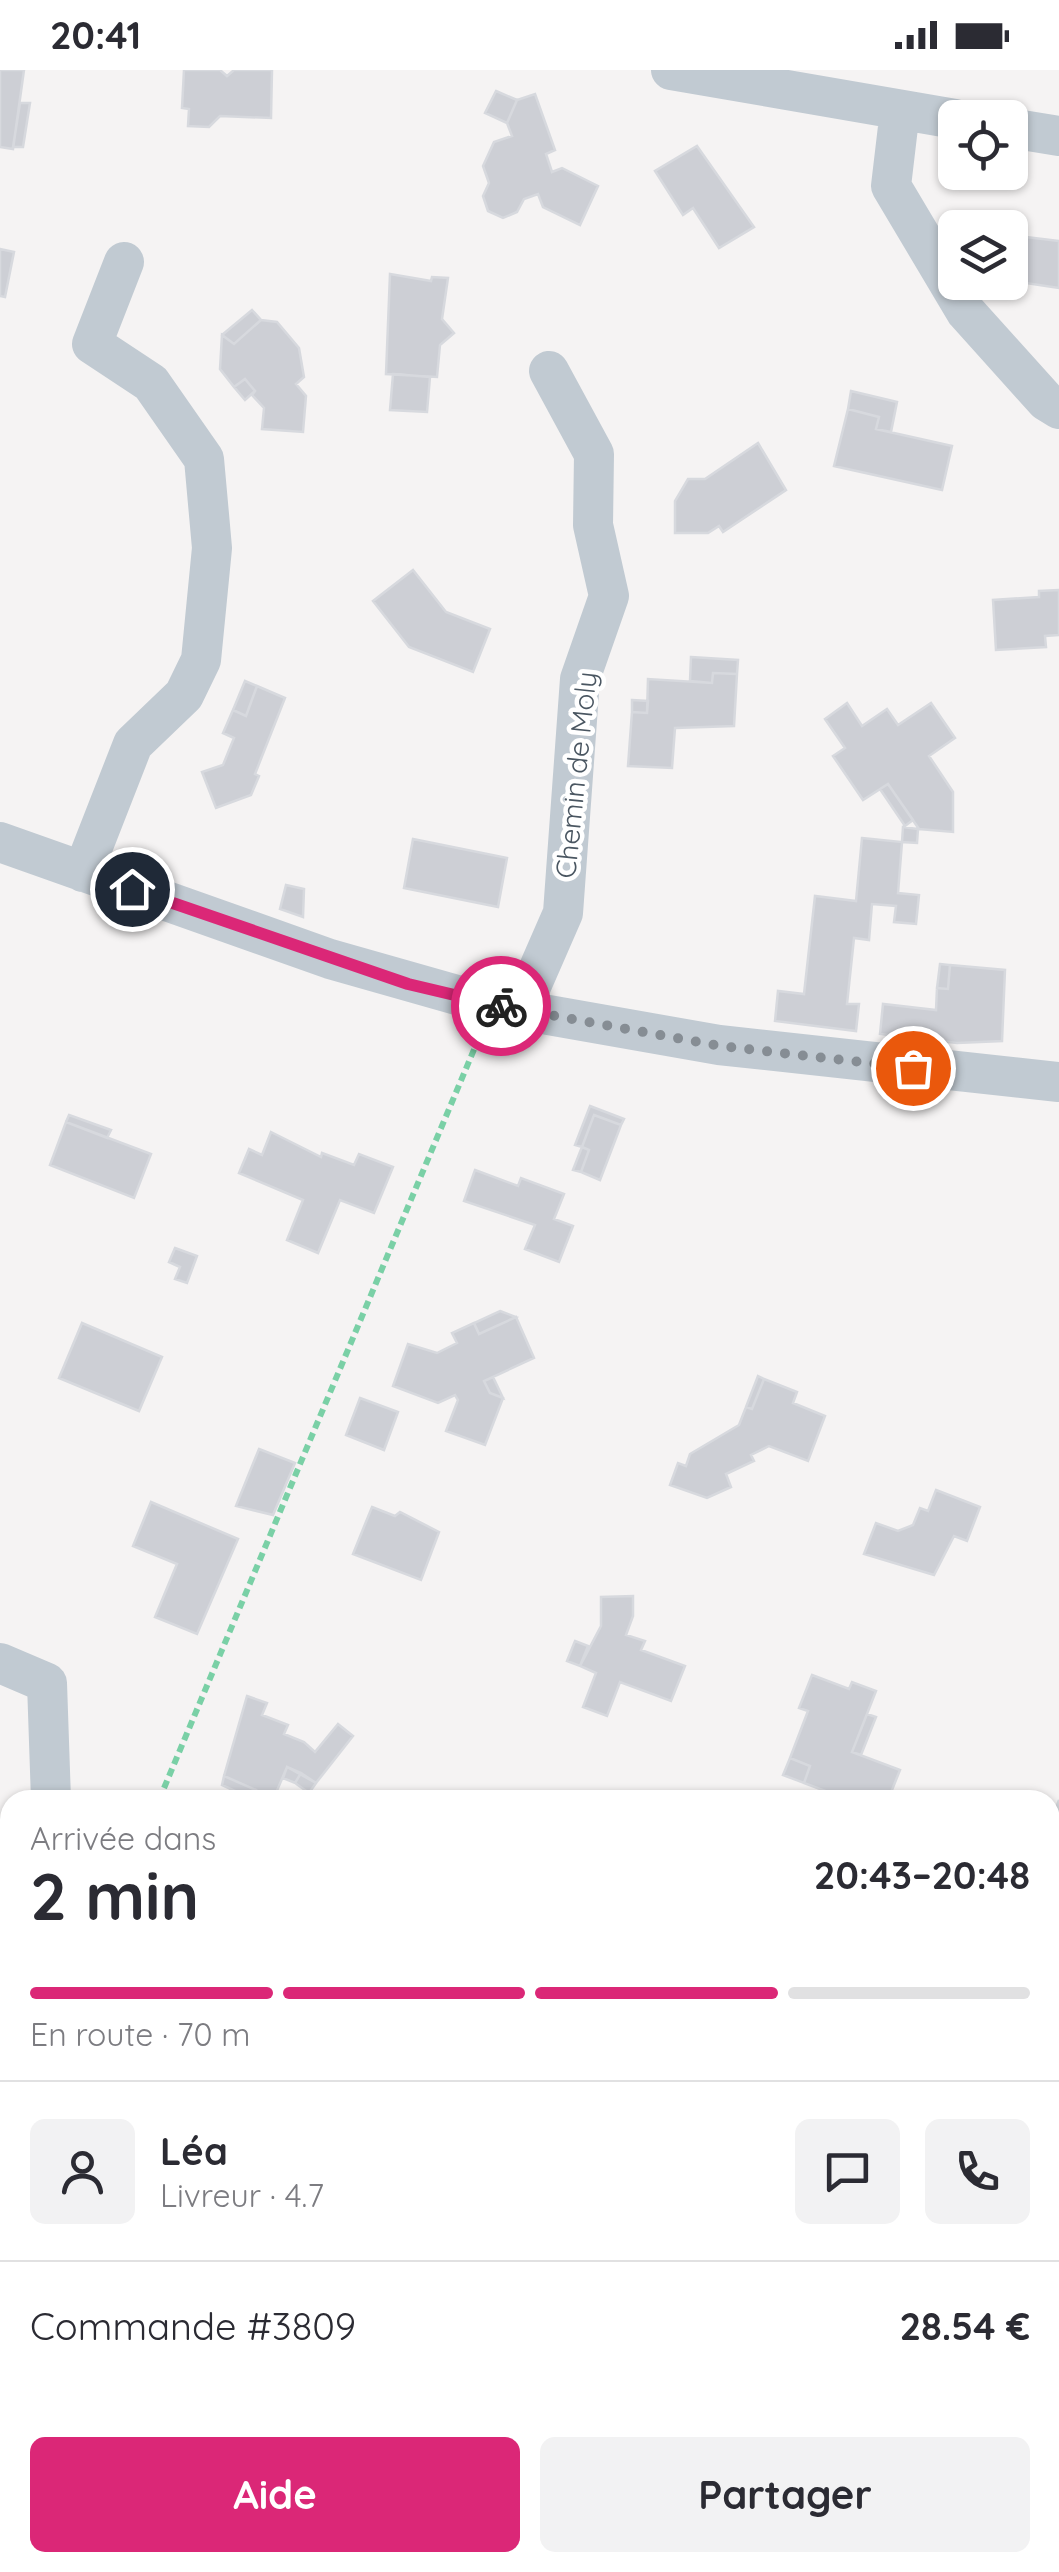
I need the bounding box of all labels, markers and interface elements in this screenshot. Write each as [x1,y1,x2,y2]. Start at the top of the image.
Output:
text: 20:41 [50,11,141,59]
map controls [938,100,1028,300]
button: locate [938,100,1028,190]
button: layers [938,210,1028,300]
street label: Chemin de Moly [547,670,604,880]
pin [90,847,175,932]
icon: home [105,862,160,917]
courier [451,956,551,1056]
icon: bike [474,979,529,1034]
pin [871,1026,956,1111]
icon: bag [886,1041,941,1096]
text: Arrivée dans [30,1818,216,1858]
text: 20:43–20:48 [814,1851,1030,1899]
text: 2 min [30,1855,199,1936]
text: En route · 70 m [30,2014,250,2054]
button: person [30,2119,135,2224]
button: chat [795,2119,900,2224]
button: phone [925,2119,1030,2224]
text: Léa [160,2127,228,2175]
text: Livreur · 4.7 [160,2175,324,2215]
text: Commande #3809 [30,2302,356,2350]
text: 28.54 € [899,2302,1030,2350]
button: Aide [30,2437,520,2552]
button: Partager [540,2437,1030,2552]

